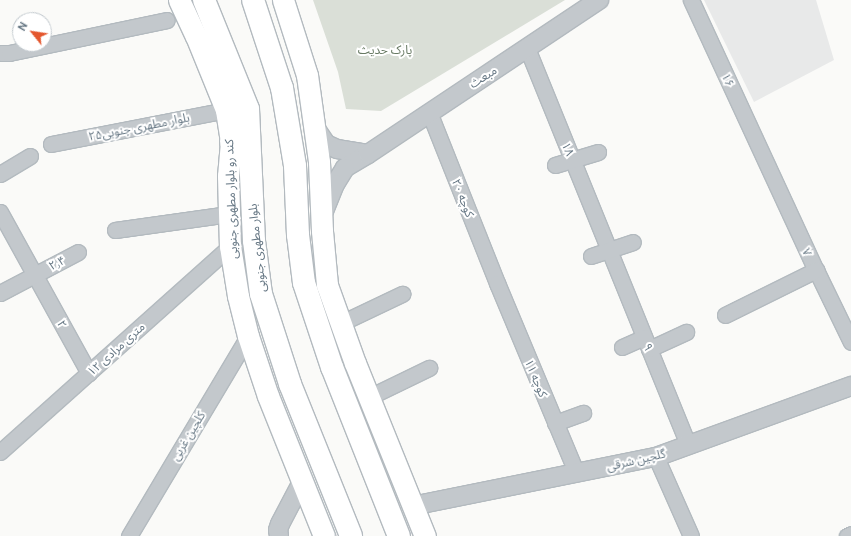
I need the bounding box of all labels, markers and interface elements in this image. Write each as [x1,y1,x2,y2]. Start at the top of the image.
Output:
north arrow [12,12,52,52]
text: N [15,20,30,33]
park label: پارک حدیث [358,43,412,57]
street label: مبعث [467,63,499,91]
street label: ۱۶ [719,71,737,89]
street label: بلوار مطهری جنوبی۲۵ [87,110,191,144]
street label: کند رو بلوار مطهری جنوبی [222,139,240,259]
street label: ۱۸ [559,140,577,158]
street label: کوچه ۲۰ [449,177,477,219]
street label: بلوار مطهری جنوبی [245,203,269,293]
street label: ۷ [799,246,815,258]
street label: ۲٫۴ [46,253,68,273]
street label: ۲ [54,318,70,330]
street label: ۱۲ متری مرادی [84,319,148,379]
street label: ۹ [640,341,656,353]
street label: کوچه ۱۱ [522,357,550,399]
street label: کلچین غربی [168,409,208,463]
street label: گلچین شرقی [605,446,667,474]

